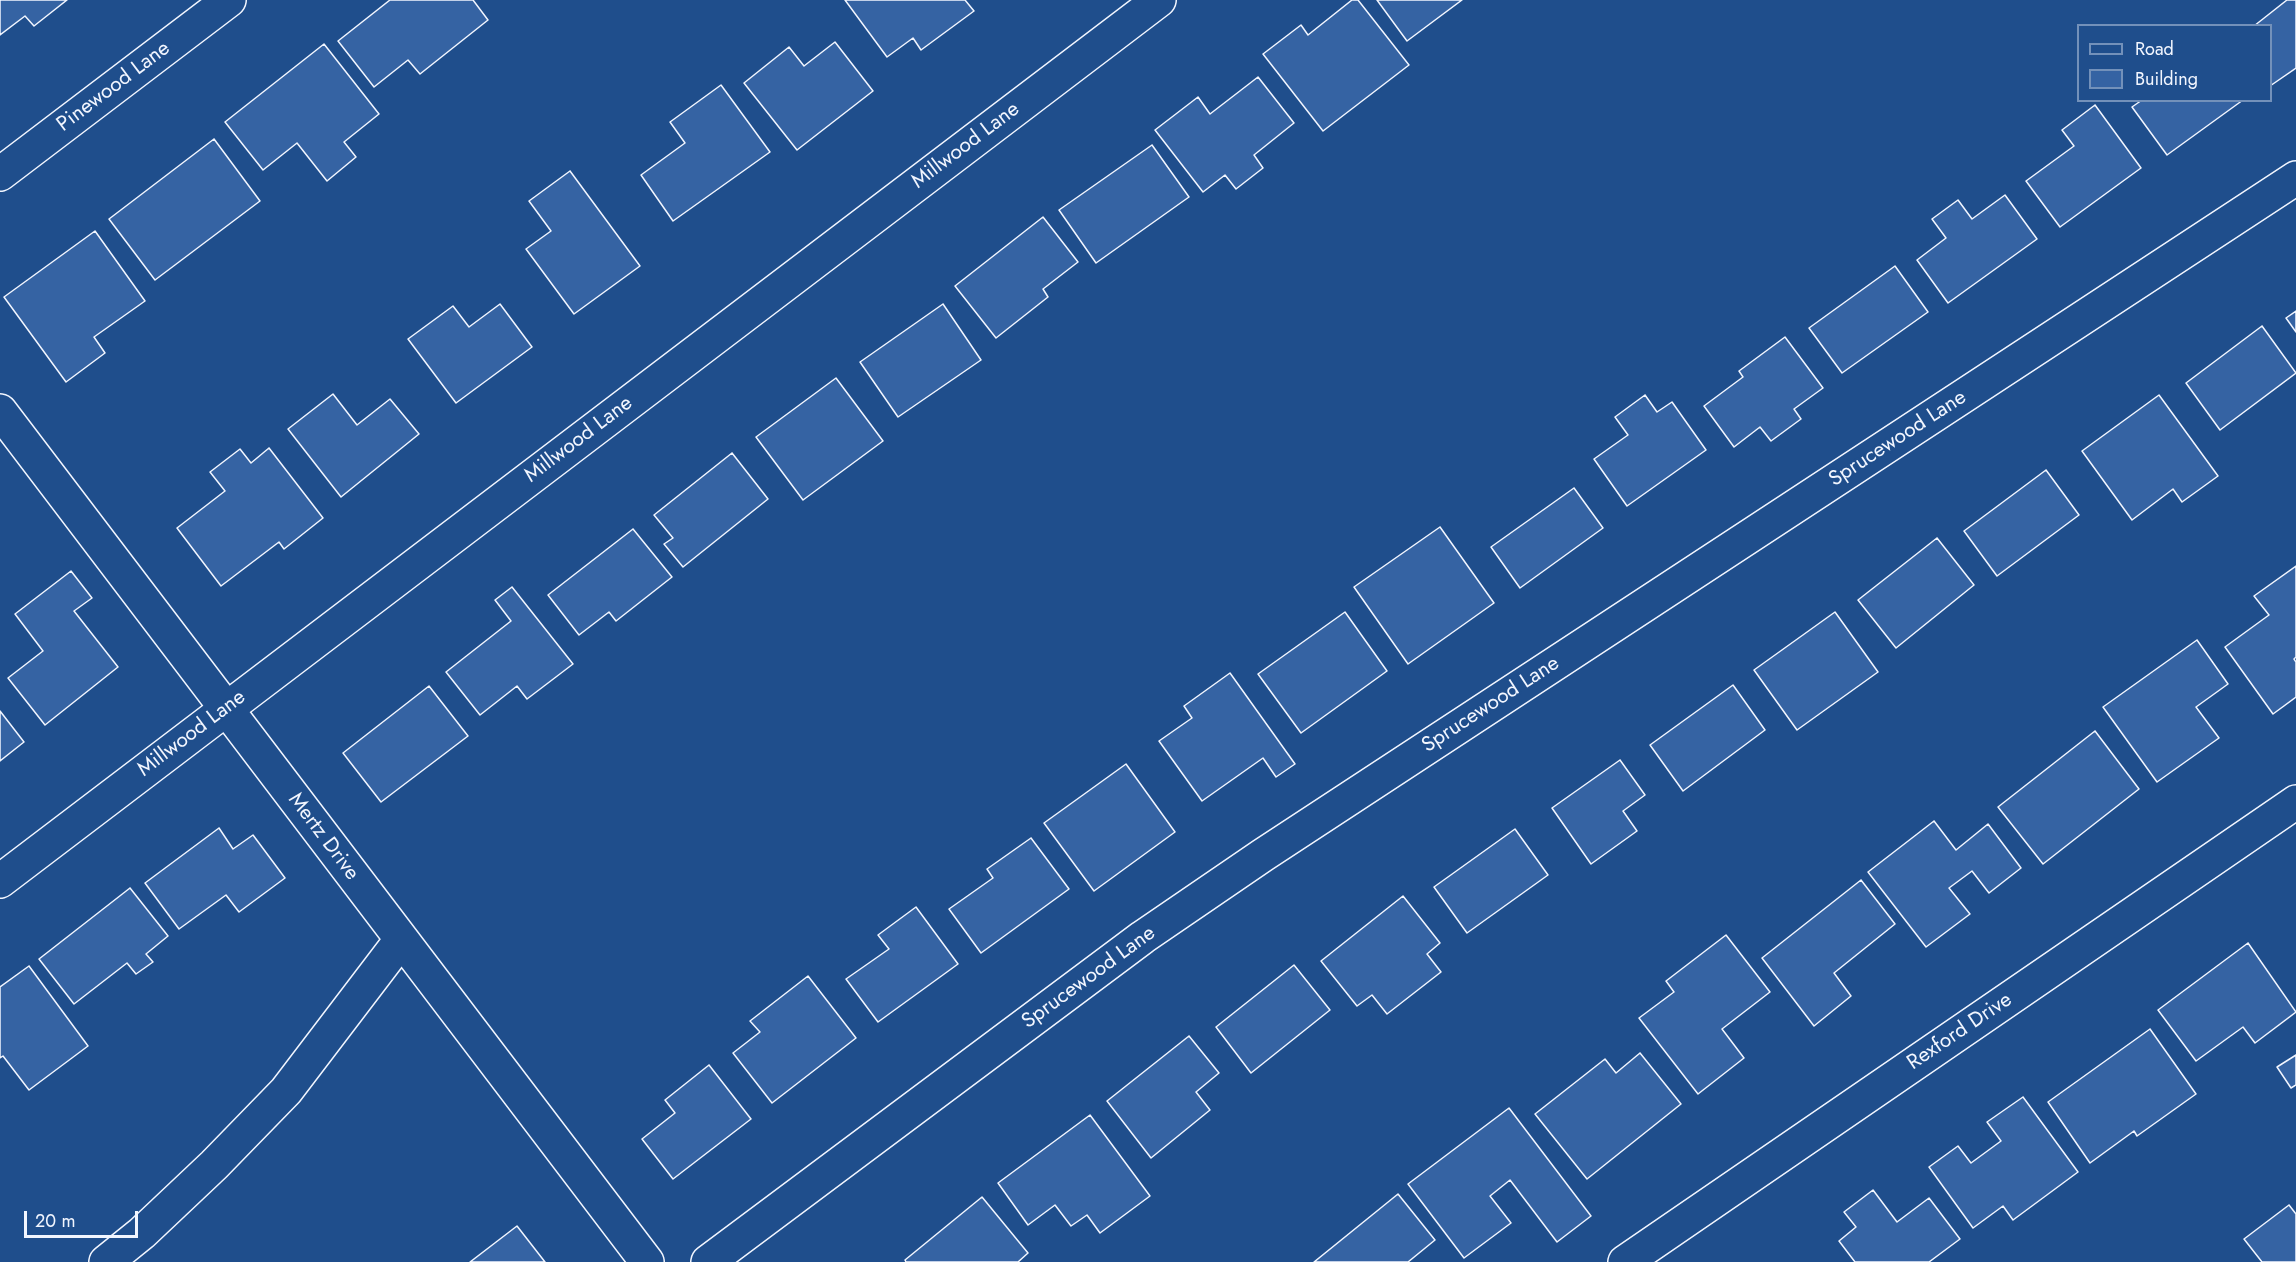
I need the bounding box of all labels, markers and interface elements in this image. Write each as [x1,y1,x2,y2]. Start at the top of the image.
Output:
legend [2077,24,2272,102]
street label: Pinewood Lane [52,36,176,138]
text: Road [2135,36,2174,62]
text: Building [2135,66,2198,92]
street label: Millwood Lane [907,97,1025,195]
street label: Sprucewood Lane [1825,385,1971,493]
street label: Millwood Lane [520,391,638,489]
street label: Sprucewood Lane [1418,651,1564,759]
street label: Millwood Lane [133,685,251,783]
street label: Mertz Drive [282,788,364,886]
street label: Sprucewood Lane [1017,921,1161,1035]
street label: Rexford Drive [1903,988,2017,1076]
scale bar [27,1199,141,1237]
text: 20 m [35,1208,75,1234]

